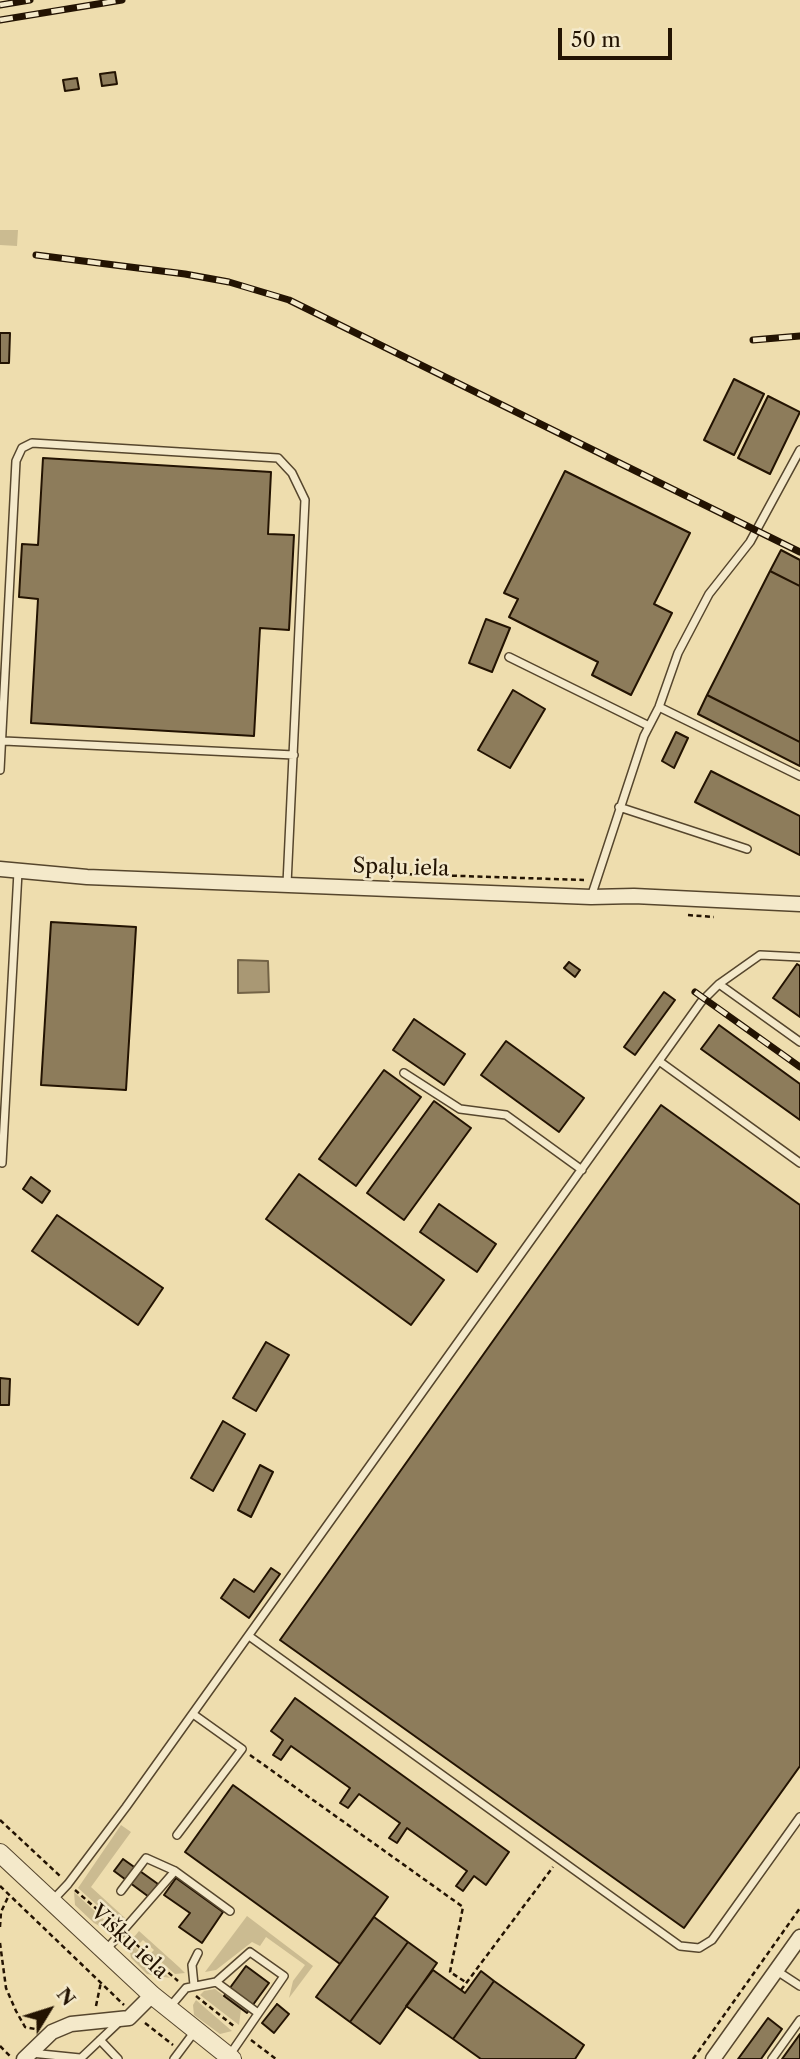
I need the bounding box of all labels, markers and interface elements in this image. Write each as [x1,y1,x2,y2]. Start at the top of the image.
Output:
scale bar [562,14,676,58]
text: 50 m [571,27,621,52]
street label: Spaļu iela [352,854,450,882]
street label: Višķu iela [85,1900,173,1984]
north arrow [14,1975,84,2045]
text: N [52,1983,80,2010]

